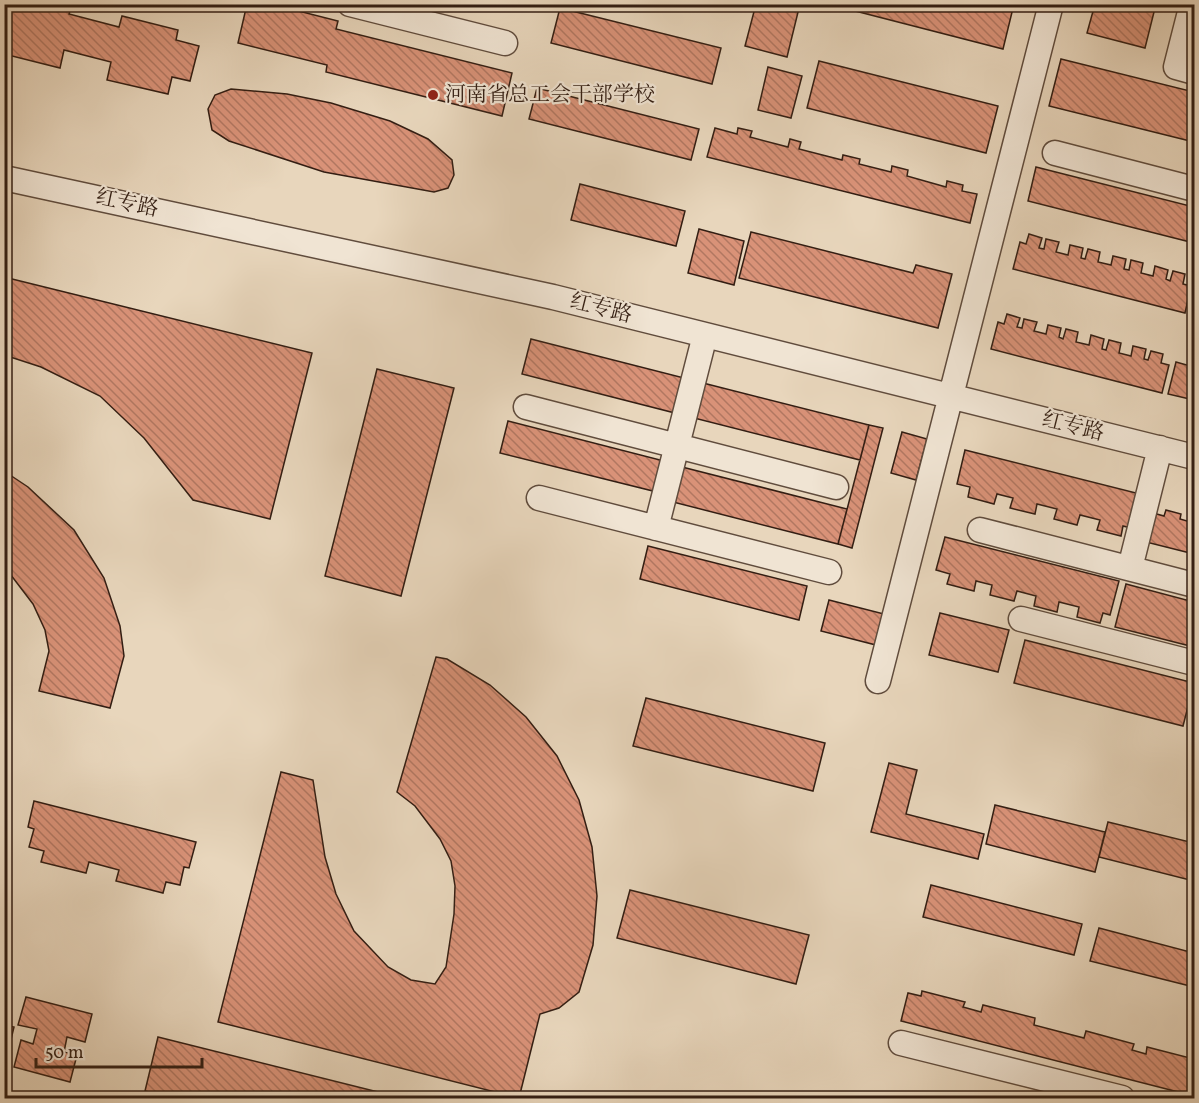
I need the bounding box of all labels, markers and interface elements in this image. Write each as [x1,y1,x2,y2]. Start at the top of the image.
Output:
place label: 河南省总工会干部学校 [445,81,655,110]
marker: 河南省总工会干部学校 [426,88,440,102]
street label: 红专路 [93,183,161,225]
street label: 红专路 [567,287,635,331]
street label: 红专路 [1039,405,1107,449]
scale bar [36,1031,202,1069]
text: 50 m [45,1041,84,1066]

